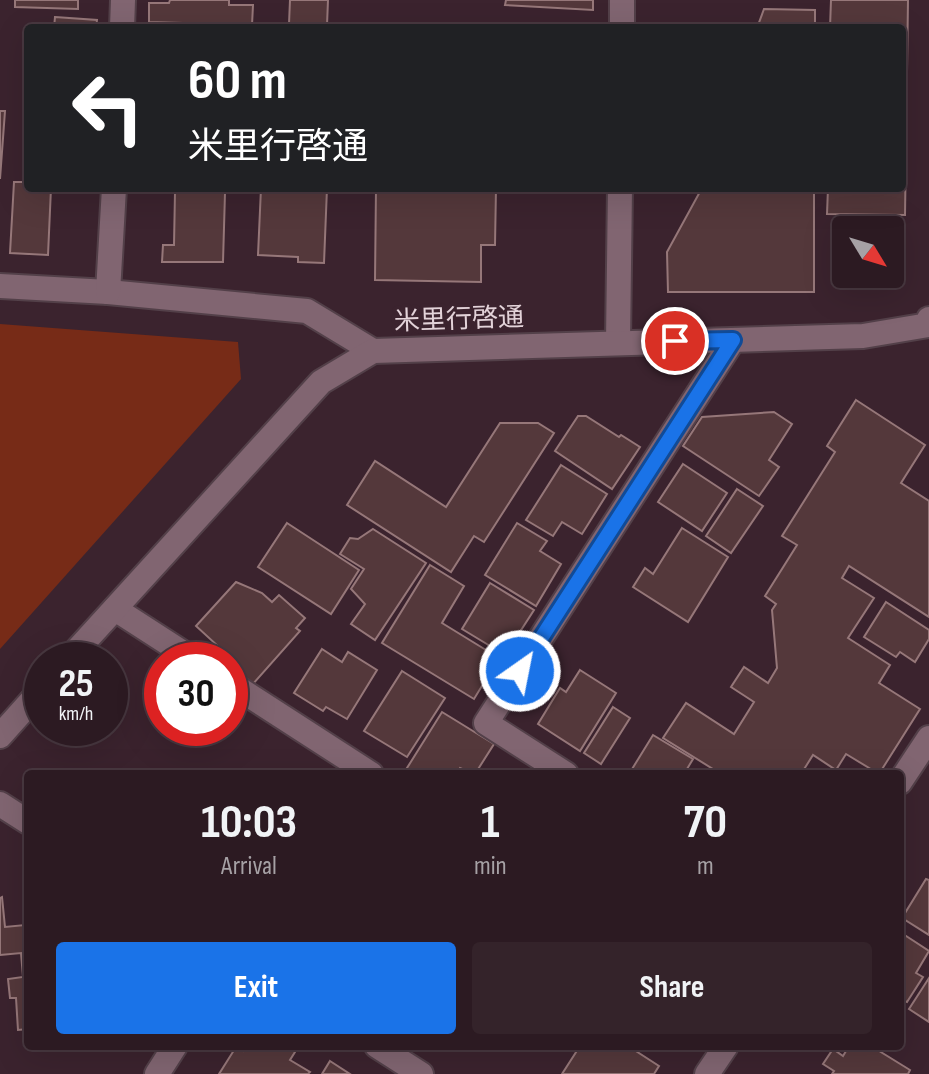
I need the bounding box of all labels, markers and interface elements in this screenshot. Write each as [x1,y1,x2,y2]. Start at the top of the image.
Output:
text: 60 m [188,48,287,115]
icon: left [56,56,160,160]
text: 米里行啓通 [188,126,368,169]
north arrow [832,216,904,288]
map controls [832,216,904,288]
street label: 米里行啓通 [393,302,525,338]
pin [641,307,709,375]
icon: arrive [653,319,697,363]
position arrow [478,629,562,713]
speed limit sign: 30 [144,642,248,746]
text: 25 [58,660,94,708]
text: km/h [59,702,93,726]
text: 10:03 [201,794,297,851]
text: 1 [481,794,500,851]
text: 70 [683,794,727,851]
text: Arrival [221,851,277,882]
text: min [474,851,507,882]
text: m [697,851,714,882]
button: Exit [56,942,456,1034]
button: Share [472,942,872,1034]

